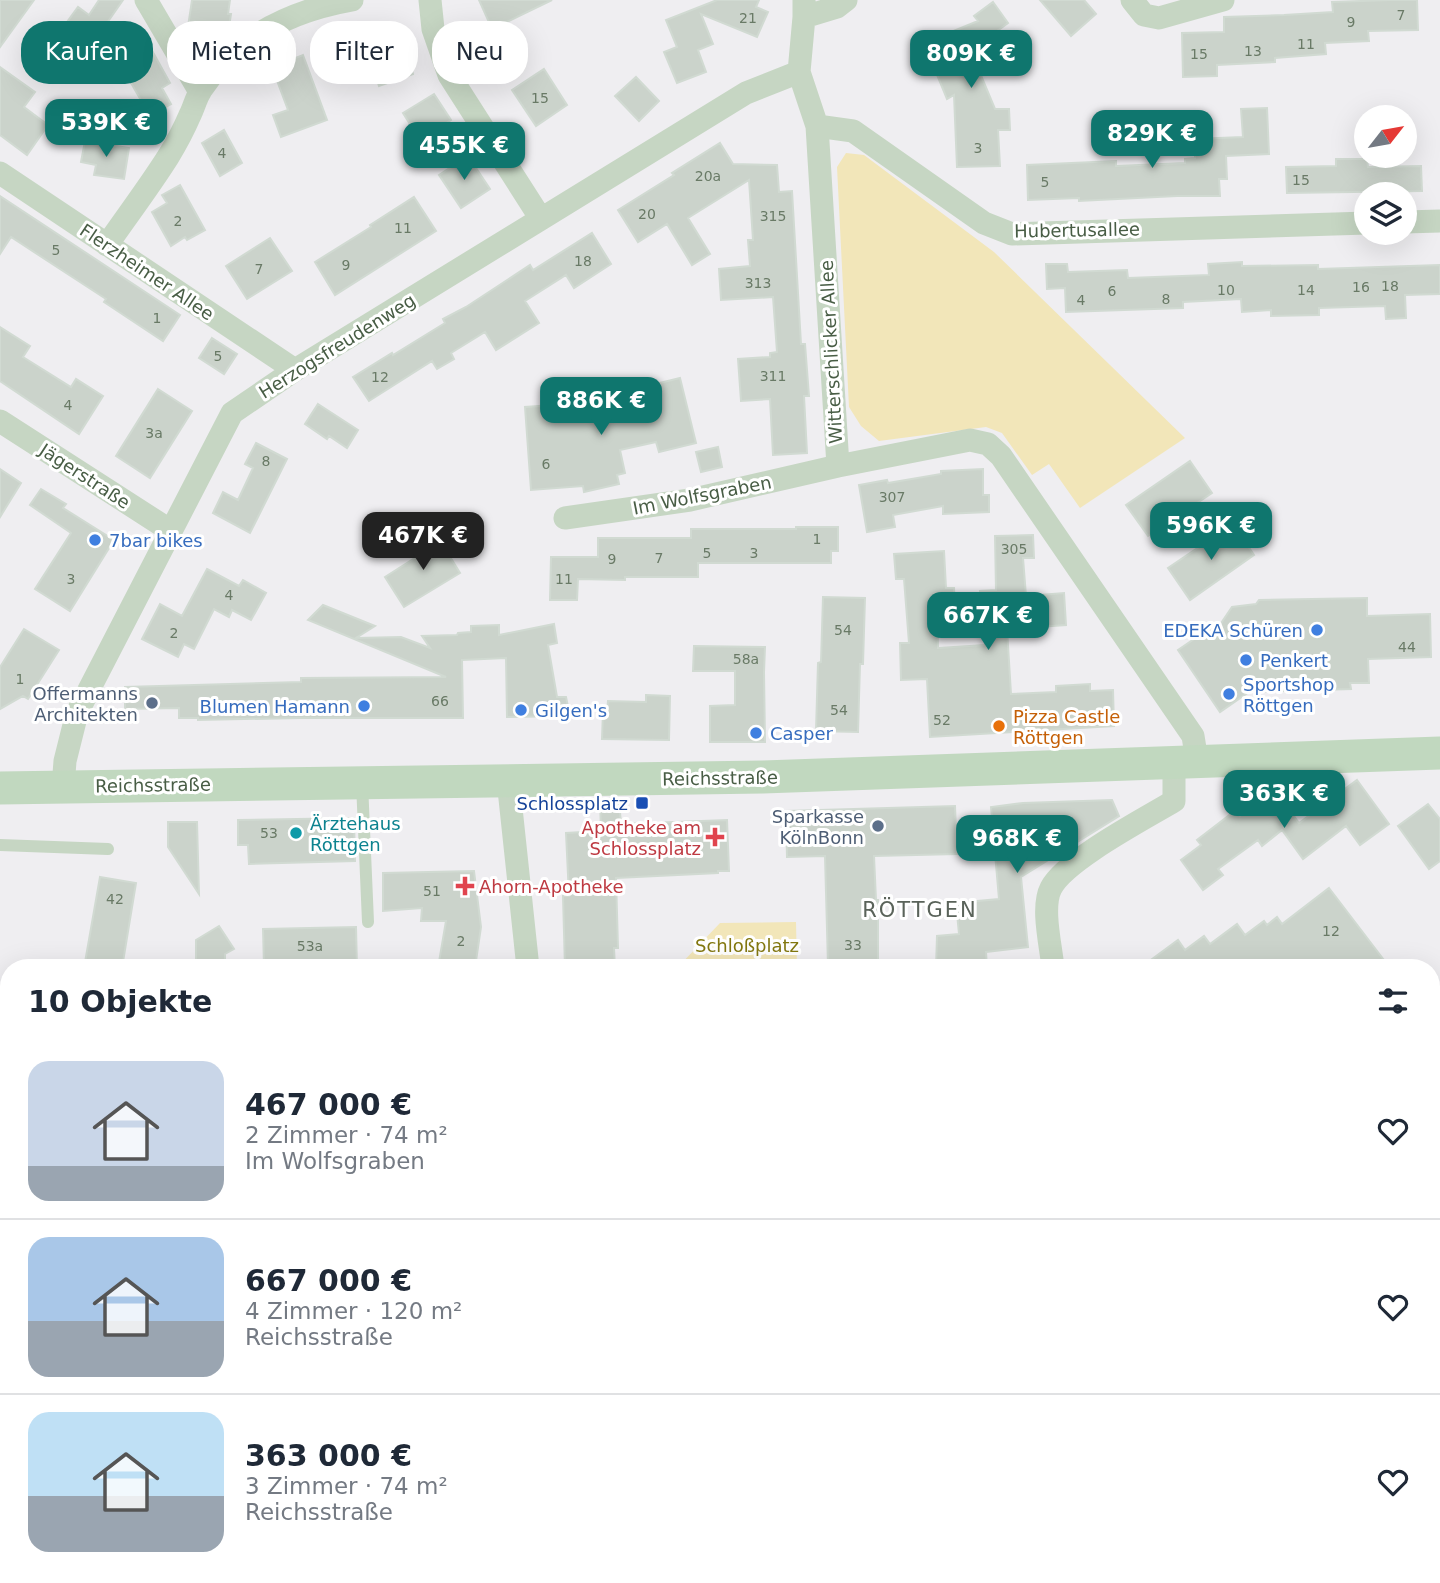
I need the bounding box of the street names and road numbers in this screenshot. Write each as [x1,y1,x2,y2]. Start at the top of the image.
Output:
street label: Hubertusallee [1014,218,1140,242]
street label: Flerzheimer Allee [76,219,218,325]
street label: Witterschlicker Allee [816,260,846,444]
street label: Herzogsfreudenweg [255,289,419,403]
street label: Jägerstraße [35,438,134,513]
street label: Im Wolfsgraben [631,471,773,519]
street label: Reichsstraße [662,766,778,790]
street label: Reichsstraße [95,773,211,797]

